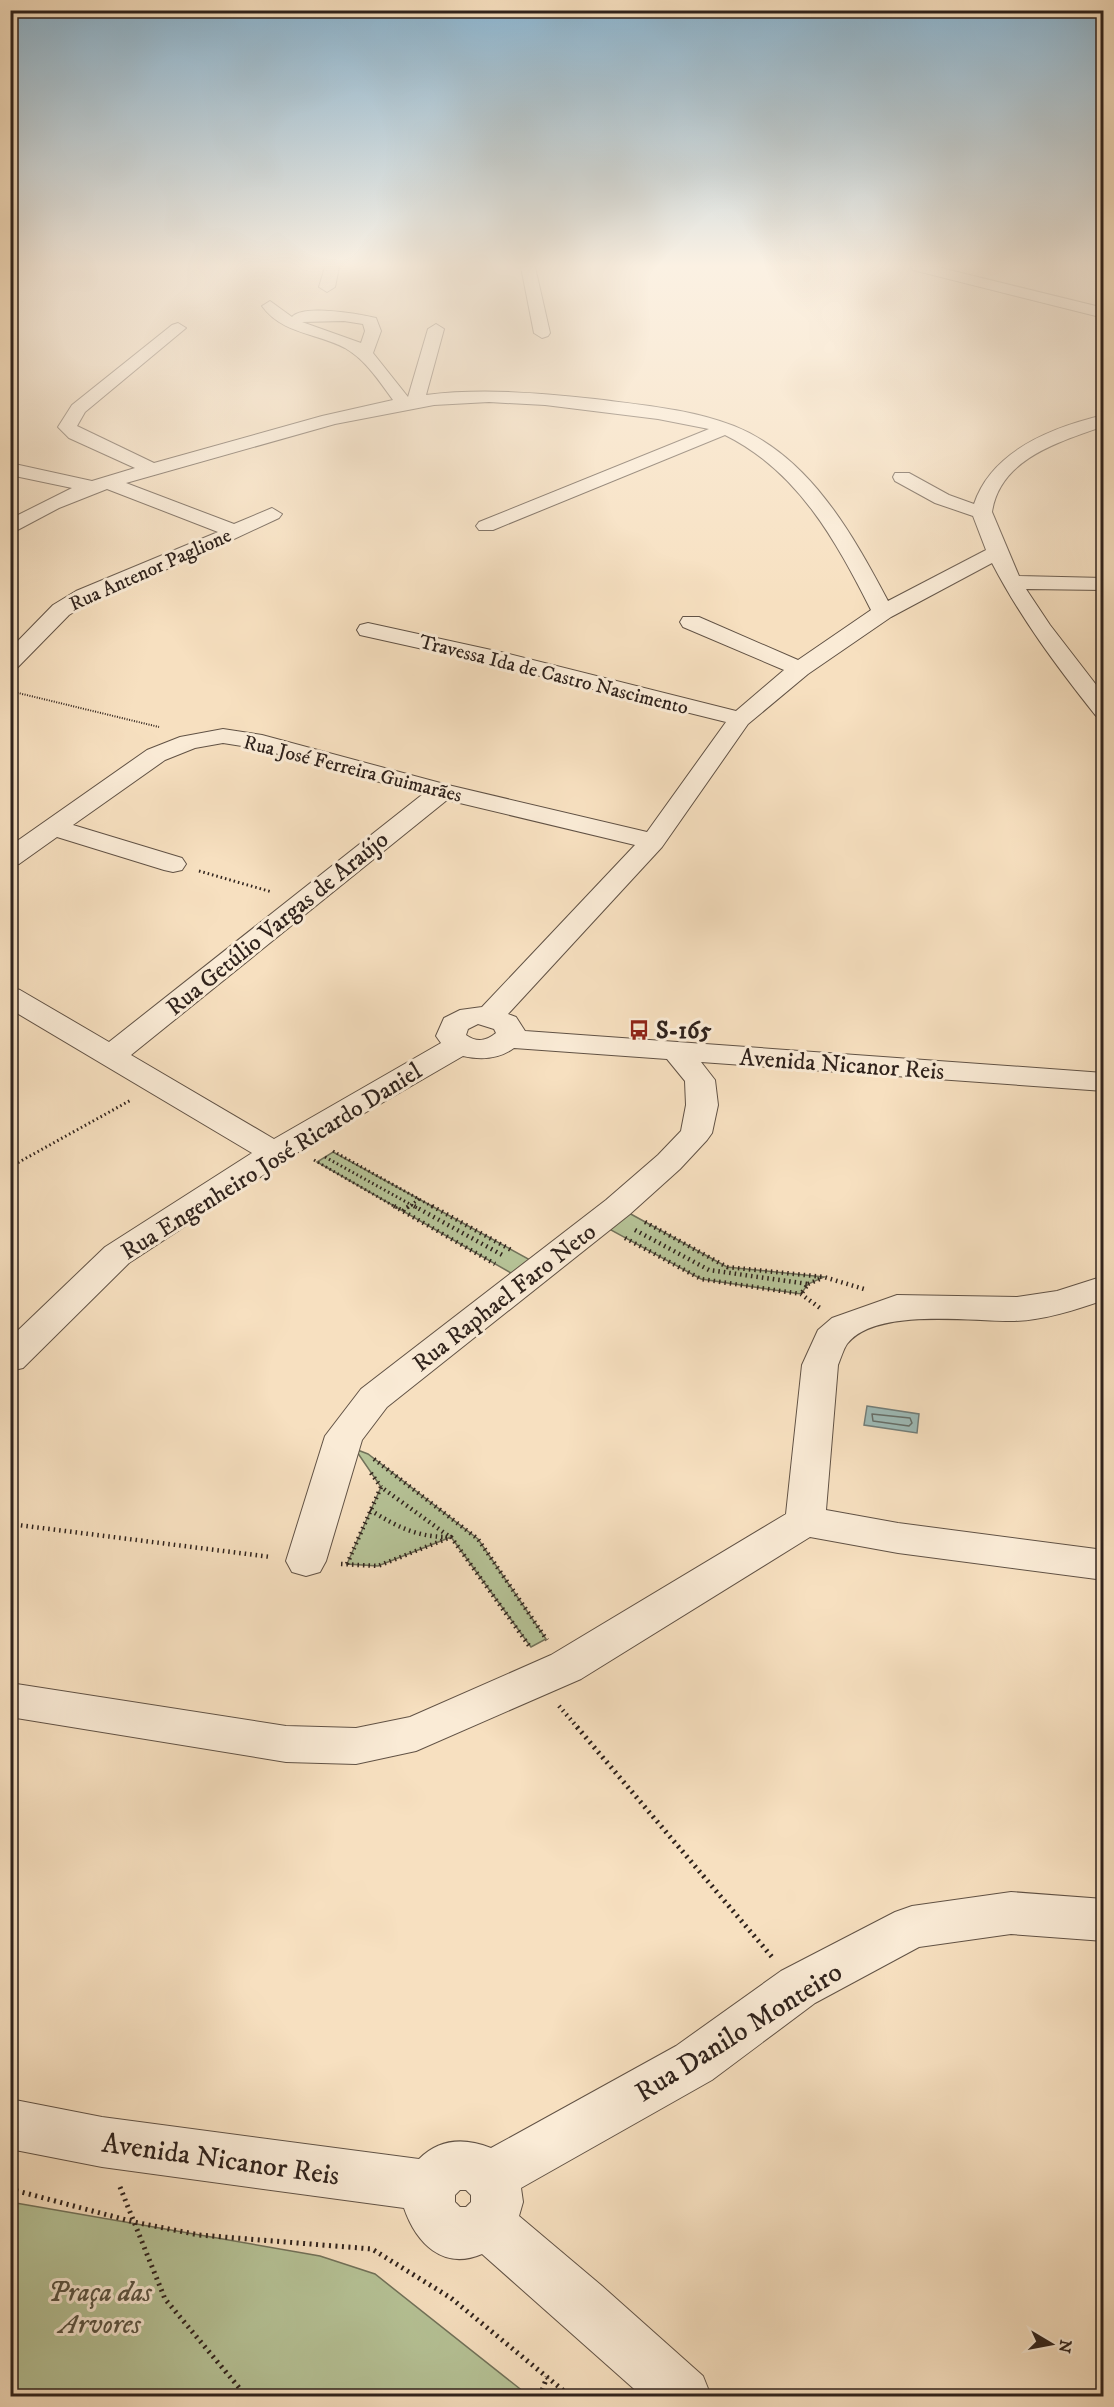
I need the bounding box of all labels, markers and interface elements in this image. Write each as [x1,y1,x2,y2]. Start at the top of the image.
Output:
street label: Rua Antenor Paglione [66,523,235,617]
street label: Travessa Ida de Castro Nascimento [417,630,691,721]
street label: Rua José Ferreira Guimarães [241,730,465,809]
street label: Rua Getúlio Vargas de Araújo [160,825,395,1023]
place label: S-165 [656,1016,712,1046]
bus stop icon: S-165 [627,1018,651,1042]
street label: Avenida Nicanor Reis [739,1043,945,1087]
street label: Rua Engenheiro José Ricardo Daniel [116,1056,428,1267]
street label: Rua Raphael Faro Neto [407,1217,602,1379]
street label: Rua Danilo Monteiro [629,1954,849,2110]
street label: Avenida Nicanor Reis [100,2125,342,2193]
park label: Praça das Arvores [48,2275,152,2342]
north arrow [1021,2314,1081,2374]
text: N [1054,2338,1076,2355]

